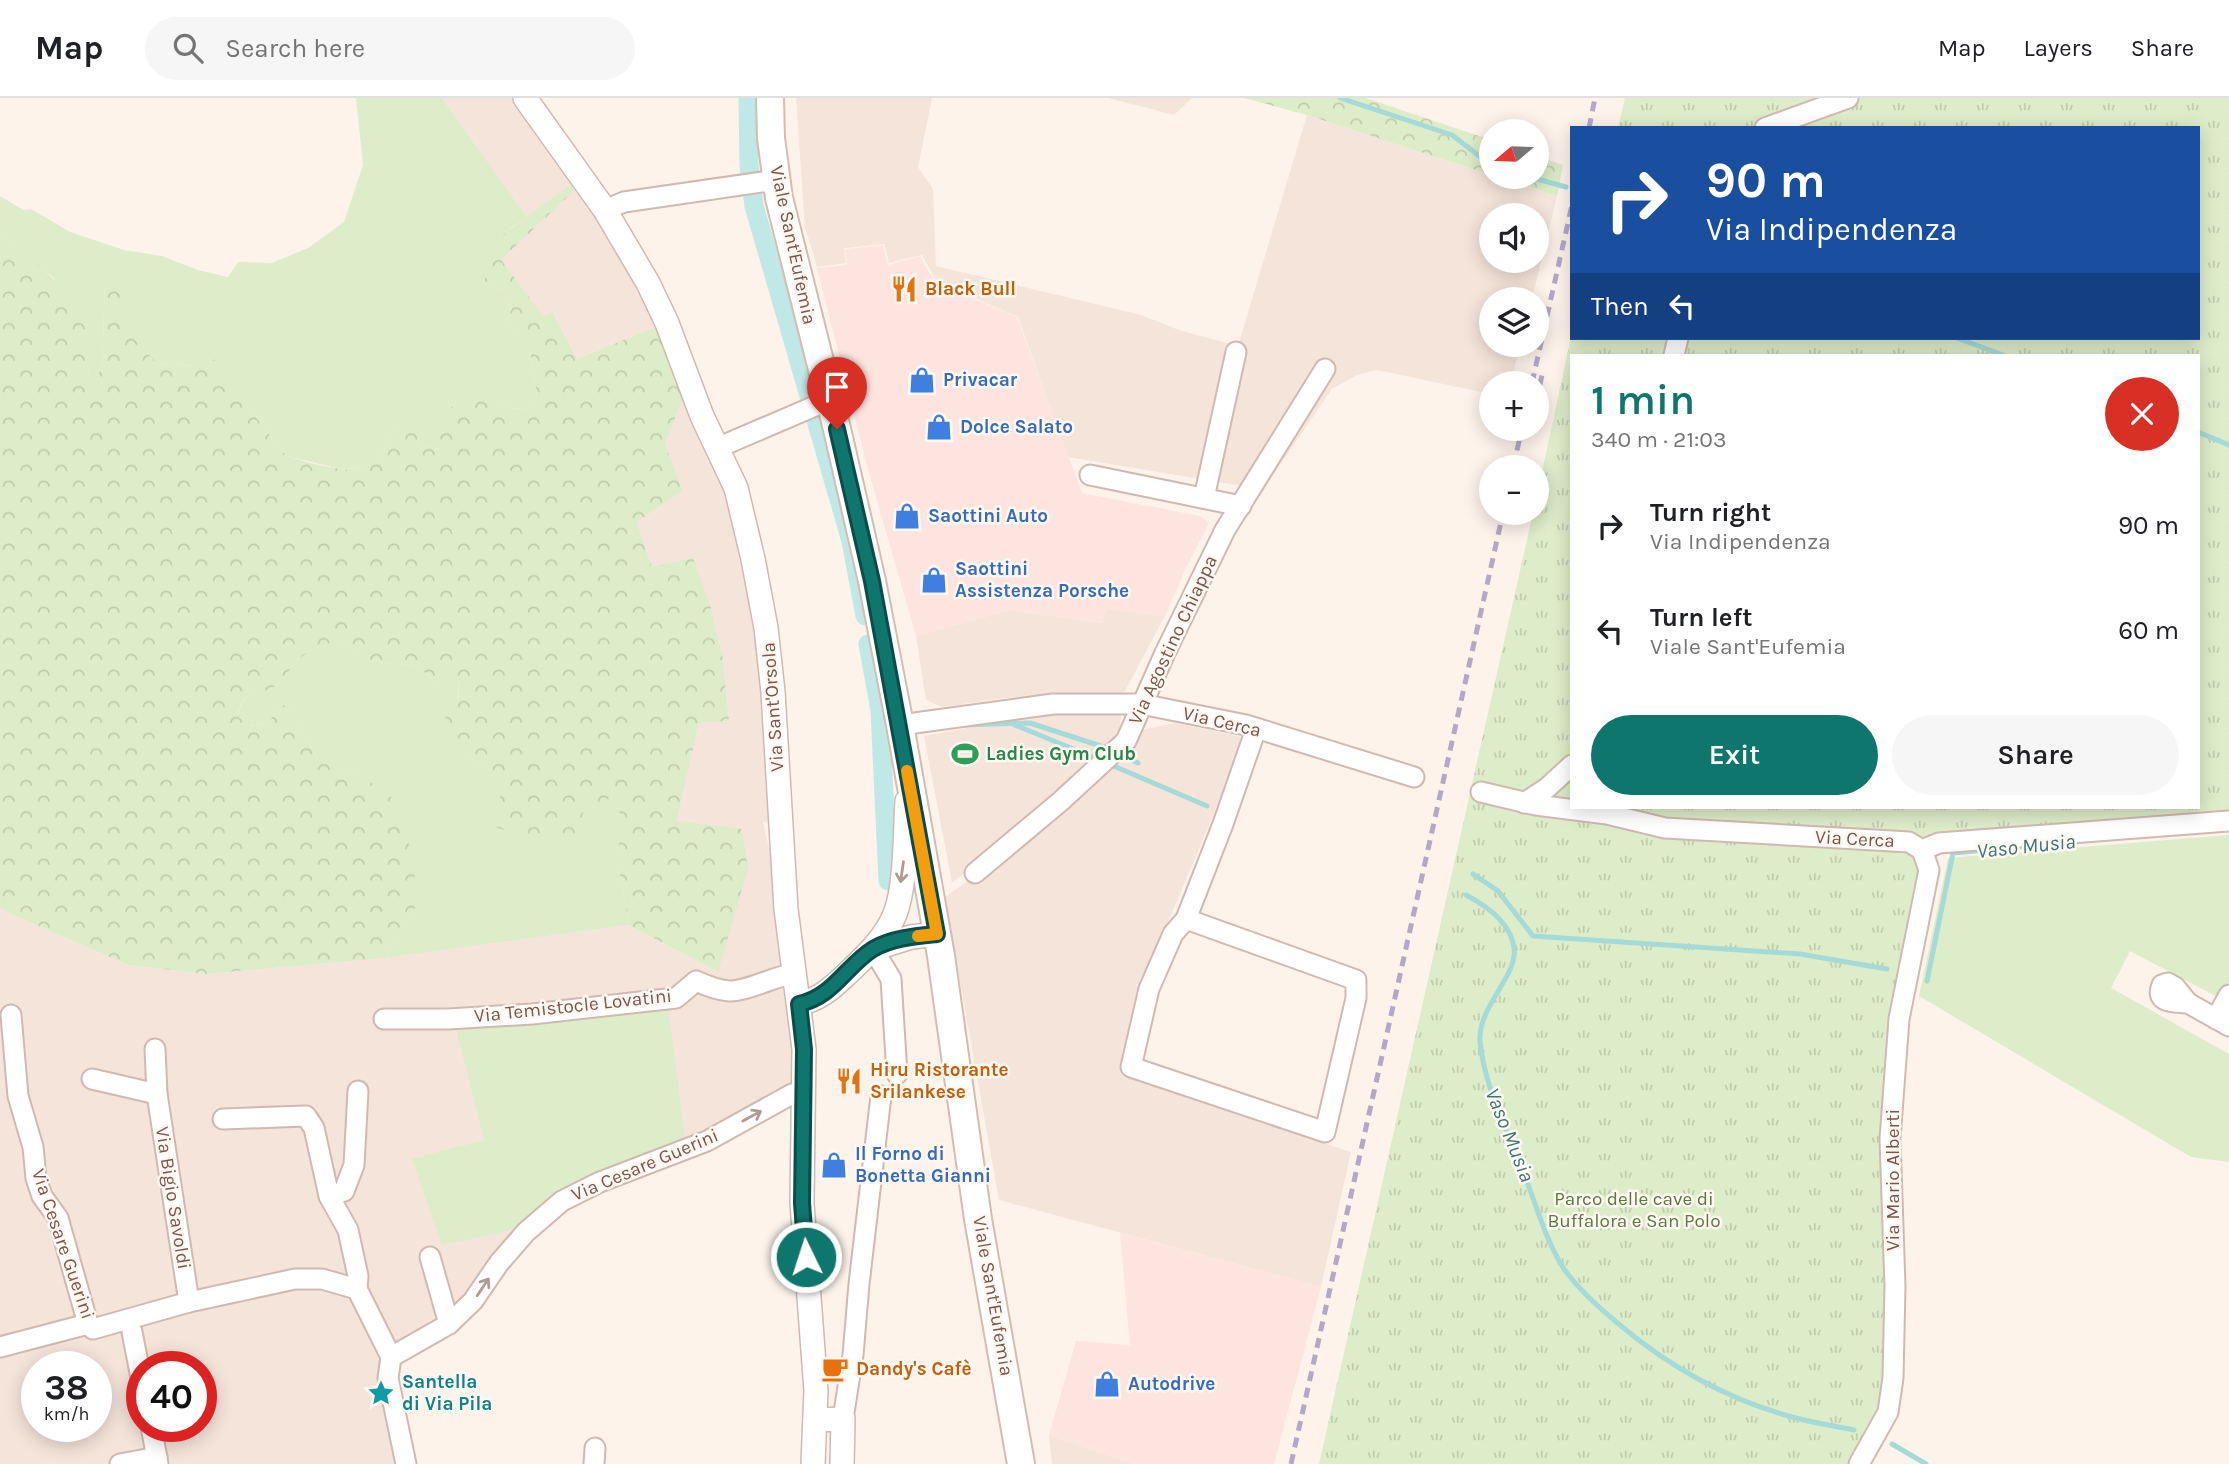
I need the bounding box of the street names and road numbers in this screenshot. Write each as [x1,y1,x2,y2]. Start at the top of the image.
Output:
street label: Viale Sant'Eufemia [765,164,821,326]
street label: Via Agostino Chiappa [1124,552,1222,728]
street label: Via Sant'Orsola [758,642,788,772]
street label: Via Cerca [1181,702,1263,742]
street label: Via Cerca [1815,826,1895,852]
street label: Via Temistocle Lovatini [473,985,673,1027]
street label: Via Mario Alberti [1882,1109,1904,1251]
street label: Via Cesare Guerini [568,1124,722,1206]
street label: Via Bigio Savoldi [151,1125,195,1271]
street label: Via Cesare Guerini [27,1166,99,1322]
street label: Viale Sant'Eufemia [968,1214,1018,1378]

